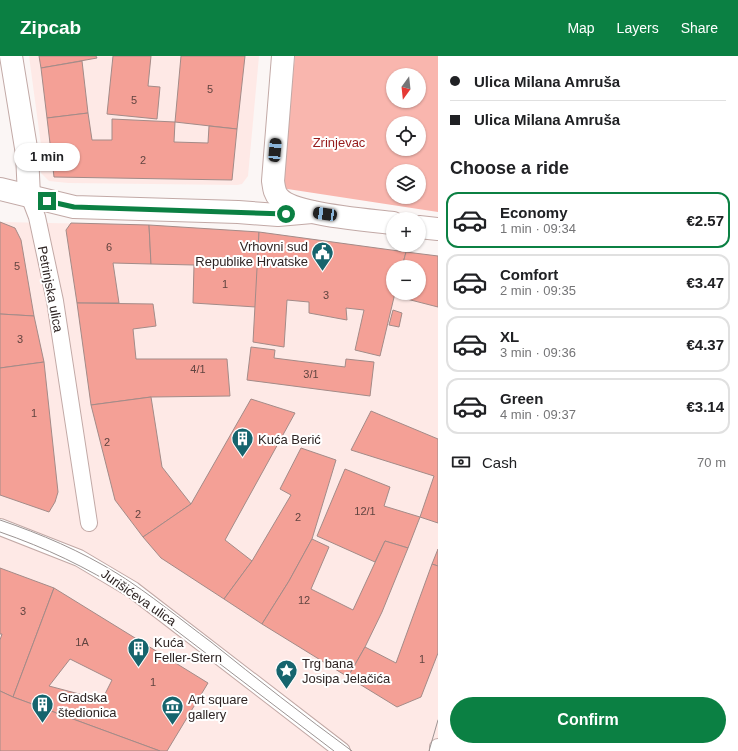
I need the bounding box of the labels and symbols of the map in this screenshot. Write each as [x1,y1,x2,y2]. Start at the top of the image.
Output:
north arrow [386,68,426,108]
house number: 5 [207,83,213,95]
house number: 5 [131,94,137,106]
park label: Zrinjevac [313,135,366,150]
car [268,138,282,162]
callout: 1 min [14,143,80,171]
house number: 2 [140,154,146,166]
route end [38,192,56,210]
route start [277,205,295,223]
car [312,206,338,222]
place label: Vrhovni sud Republike Hrvatske [195,239,308,269]
public building icon: Vrhovni sud Republike Hrvatske [310,240,336,273]
house number: 6 [106,241,112,253]
street label: Petrinjska ulica [35,245,66,334]
house number: 5 [14,260,20,272]
house number: 1 [222,278,228,290]
house number: 3 [323,289,329,301]
house number: 3 [17,333,23,345]
house number: 4/1 [190,363,206,375]
house number: 3/1 [303,368,319,380]
house number: 1 [31,407,37,419]
building icon: Kuća Berić [230,426,256,459]
place label: Kuća Berić [258,432,321,447]
house number: 2 [104,436,110,448]
house number: 12/1 [354,505,376,517]
house number: 2 [135,508,141,520]
house number: 2 [295,511,301,523]
street label: Jurišićeva ulica [98,566,180,629]
house number: 12 [298,594,310,606]
house number: 3 [20,605,26,617]
place label: Kuća Feller-Stern [154,635,222,665]
house number: 1A [75,636,89,648]
building icon: Kuća Feller-Stern [126,636,152,669]
house number: 1 [419,653,425,665]
place label: Trg bana Josipa Jelačića [302,656,391,686]
place icon: Trg bana Josipa Jelačića [273,657,299,690]
house number: 1 [150,676,156,688]
place label: Gradska štedionica [58,690,117,720]
building icon: Gradska štedionica [30,691,56,724]
place label: Art square gallery [188,692,248,722]
museum icon: Art square gallery [160,693,186,726]

